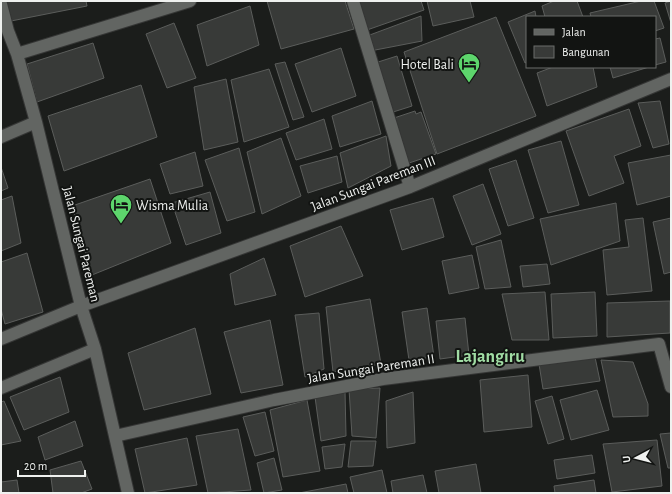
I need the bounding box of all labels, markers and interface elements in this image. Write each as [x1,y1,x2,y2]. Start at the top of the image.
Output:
legend [526,16,656,68]
text: Jalan [562,26,586,38]
text: Bangunan [562,46,610,58]
hotel icon: Hotel Bali [456,51,482,84]
place label: Hotel Bali [401,58,454,72]
street label: Jalan Sungai Pareman III [309,154,437,214]
street label: Jalan Sungai Pareman [60,185,102,303]
hotel icon: Wisma Mulia [108,192,134,225]
place label: Wisma Mulia [136,199,209,213]
district label: Lajangiru [455,348,525,366]
street label: Jalan Sungai Pareman II [307,352,436,386]
north arrow [616,438,656,478]
scale bar [18,452,85,478]
text: U [621,455,632,463]
text: 20 m [24,460,47,472]

